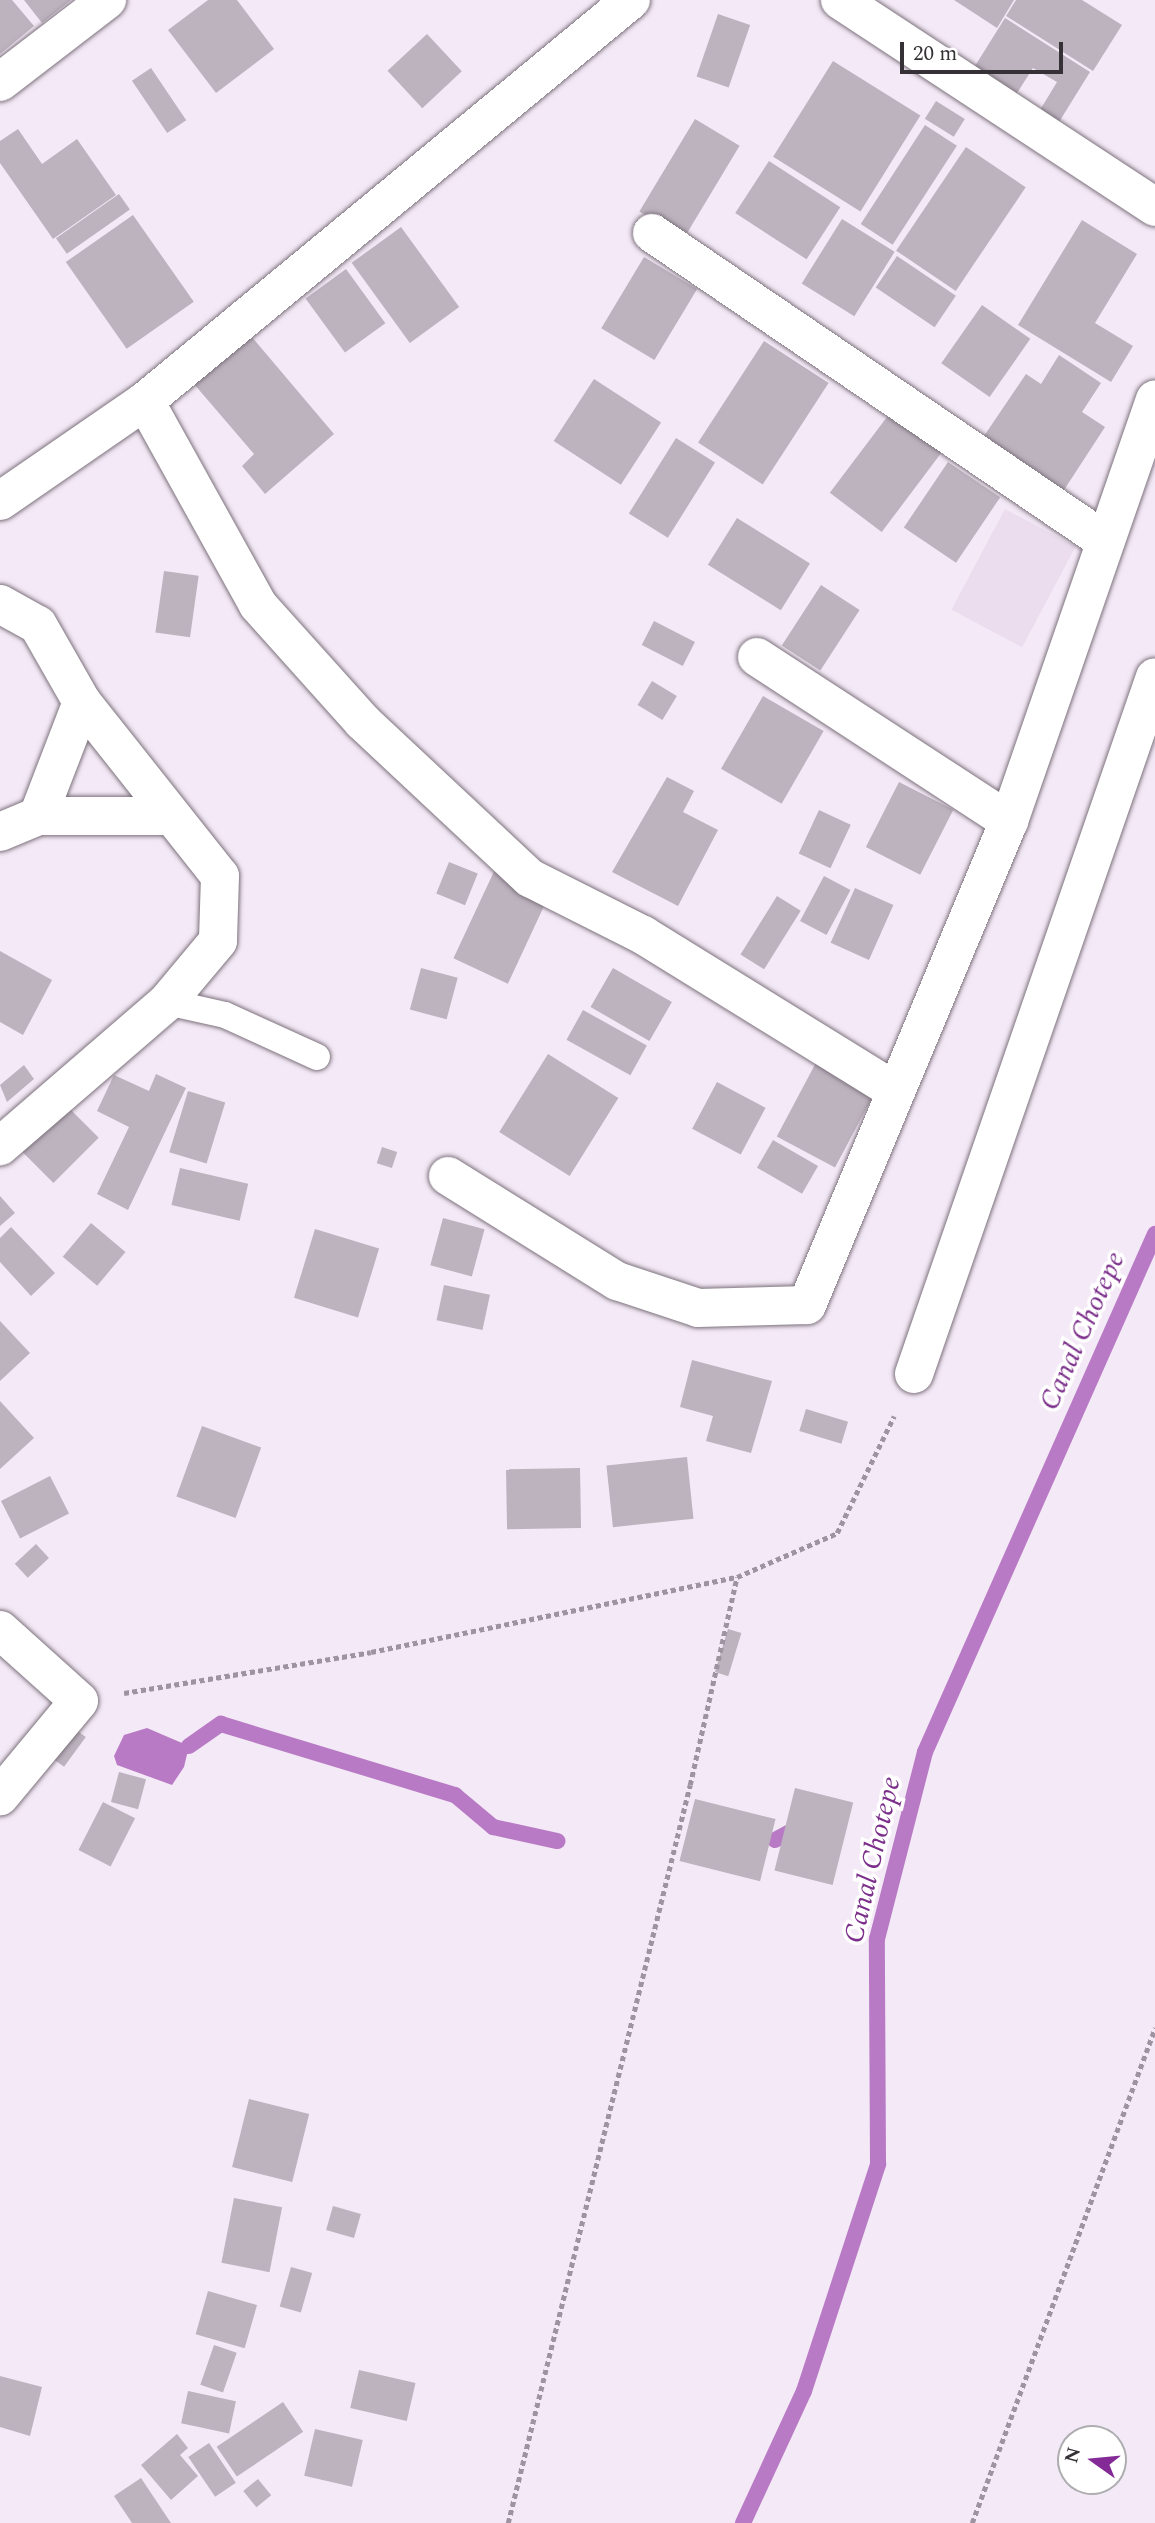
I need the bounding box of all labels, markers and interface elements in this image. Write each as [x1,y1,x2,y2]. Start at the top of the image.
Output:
scale bar [903,28,1066,72]
text: 20 m [913,38,957,70]
water label: Canal Chotepe [1033,1247,1133,1415]
water label: Canal Chotepe [838,1773,908,1947]
north arrow [1057,2425,1127,2495]
text: N [1057,2444,1089,2466]

